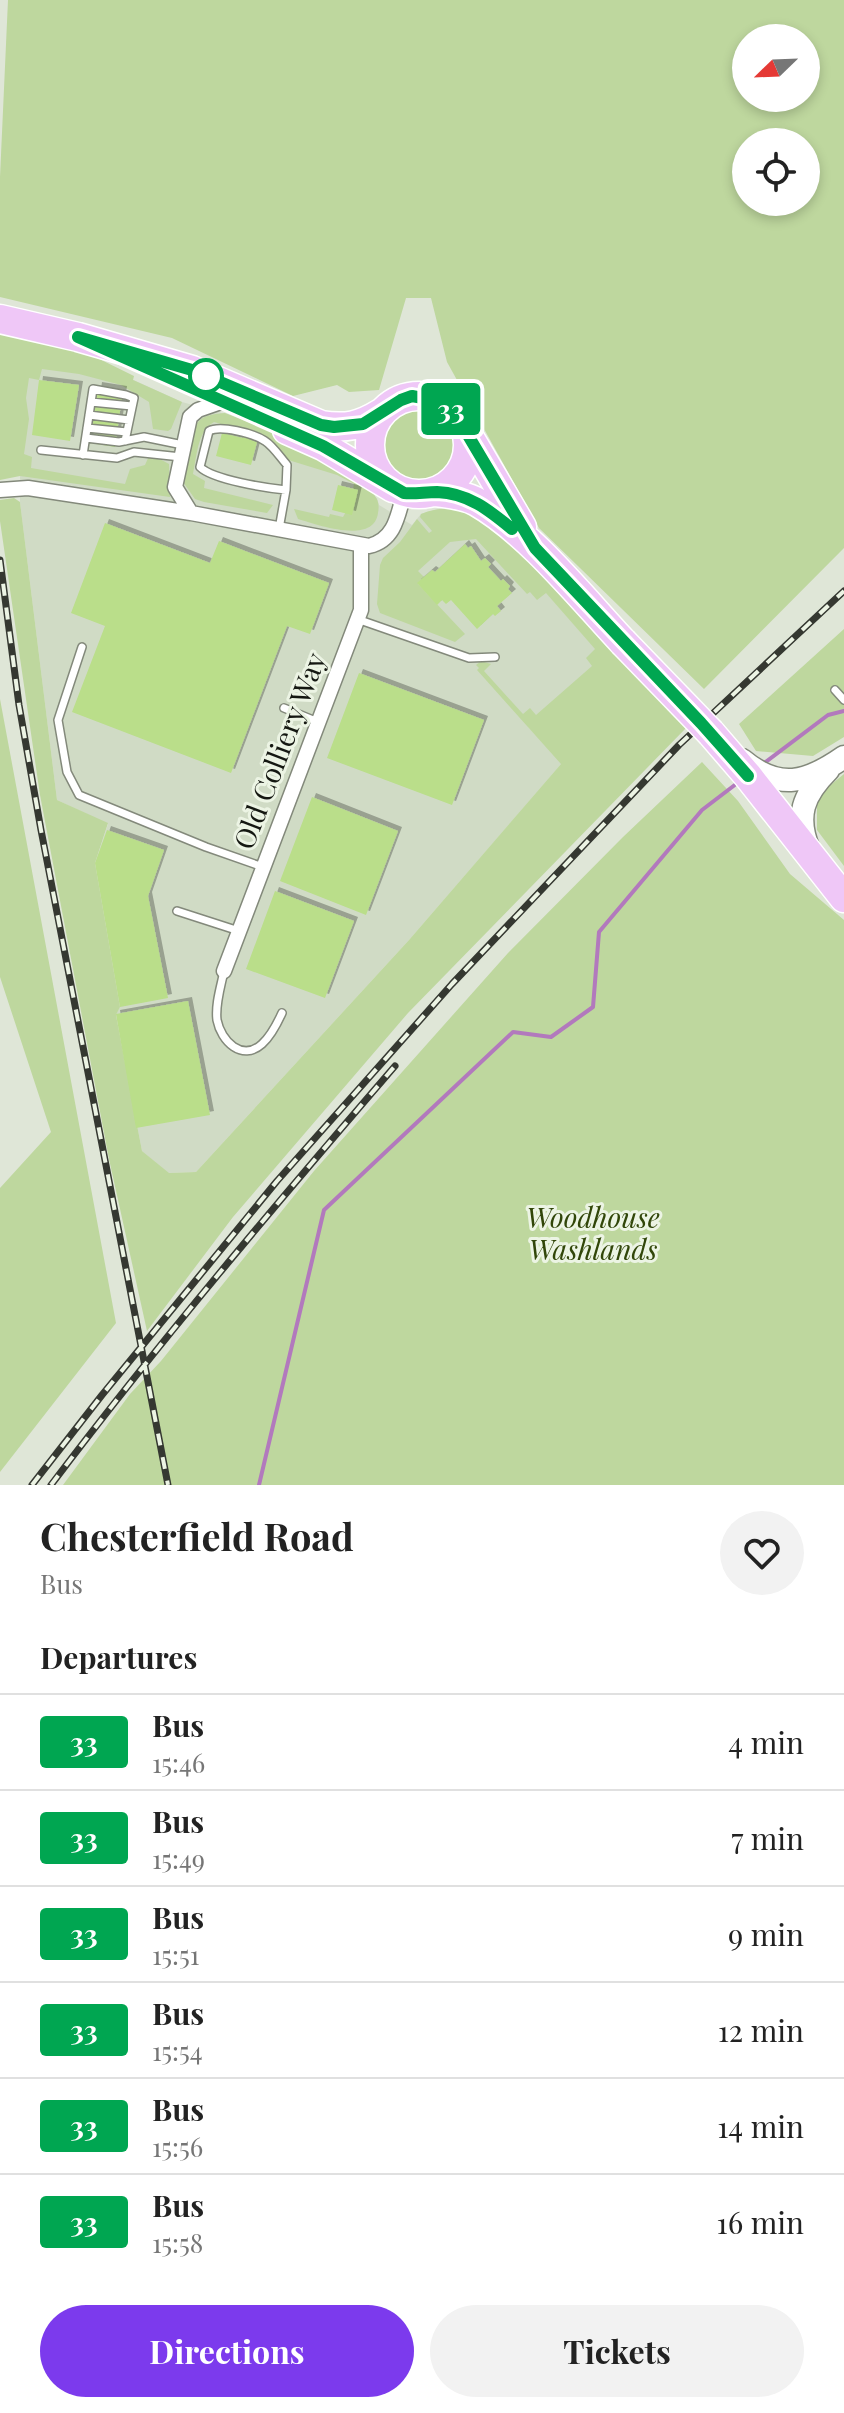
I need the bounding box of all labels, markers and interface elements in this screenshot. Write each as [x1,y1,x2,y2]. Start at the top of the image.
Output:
north arrow [732,24,820,112]
map controls [732,24,820,216]
button: locate [732,128,820,216]
unlabelled marker [189,359,223,393]
line badge: 33 [415,383,487,435]
text: 33 [437,390,465,427]
street label: Old Colliery Way [224,647,333,854]
park label: Woodhouse Washlands [526,1198,660,1267]
text: Chesterfield Road [40,1510,354,1561]
button: heart [720,1511,804,1595]
text: Bus [40,1566,83,1601]
text: Departures [40,1637,197,1677]
text: Bus [152,1705,204,1745]
text: 4 min [728,1722,804,1762]
text: 33 [70,1723,98,1760]
text: 15:46 [152,1745,205,1780]
text: Bus [152,1801,204,1841]
text: 7 min [731,1818,804,1858]
text: 33 [70,1819,98,1856]
text: 15:49 [152,1841,205,1876]
text: Bus [152,1897,204,1937]
text: 9 min [728,1914,804,1954]
text: 33 [70,1915,98,1952]
text: 15:51 [152,1937,199,1972]
text: Bus [152,1993,204,2033]
text: 12 min [718,2010,804,2050]
text: 33 [70,2011,98,2048]
text: 15:54 [152,2033,203,2068]
text: Bus [152,2089,204,2129]
text: 14 min [717,2106,804,2146]
text: 33 [70,2107,98,2144]
text: 15:56 [152,2129,203,2164]
text: Bus [152,2185,204,2225]
text: 16 min [717,2202,804,2242]
text: 33 [70,2203,98,2240]
text: 15:58 [152,2225,203,2260]
button: Directions [40,2305,414,2397]
button: Tickets [430,2305,804,2397]

